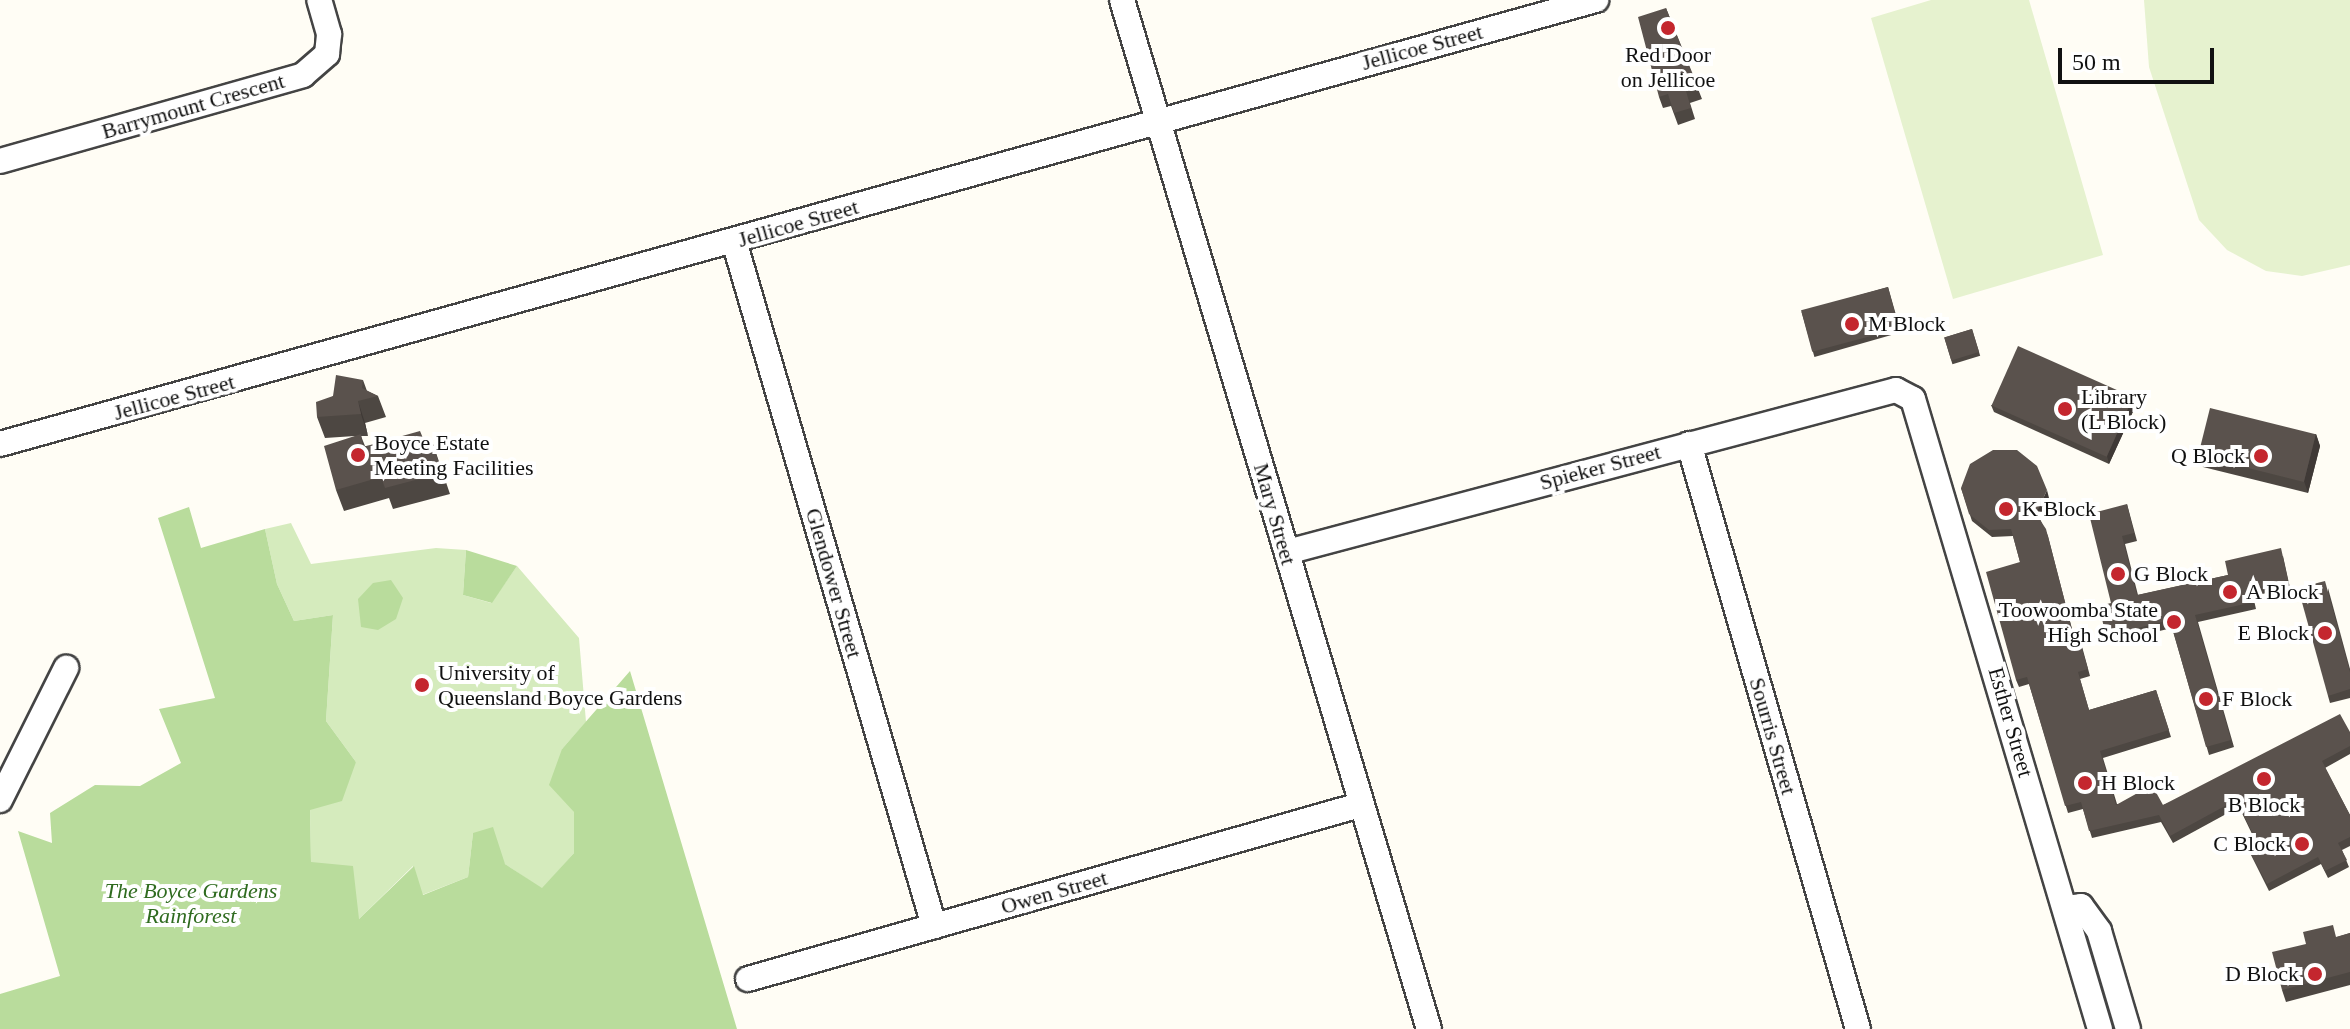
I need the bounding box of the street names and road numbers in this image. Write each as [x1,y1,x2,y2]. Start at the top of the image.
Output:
street label: Jellicoe Street [1359,18,1485,76]
street label: Barrymount Crescent [99,67,287,145]
street label: Jellicoe Street [735,193,861,253]
street label: Jellicoe Street [111,368,237,426]
street label: Spieker Street [1537,438,1663,496]
street label: Mary Street [1248,460,1302,568]
street label: Glendower Street [800,505,868,661]
street label: Esther Street [1983,664,2039,780]
street label: Sourris Street [1744,675,1802,797]
street label: Owen Street [998,864,1110,920]

